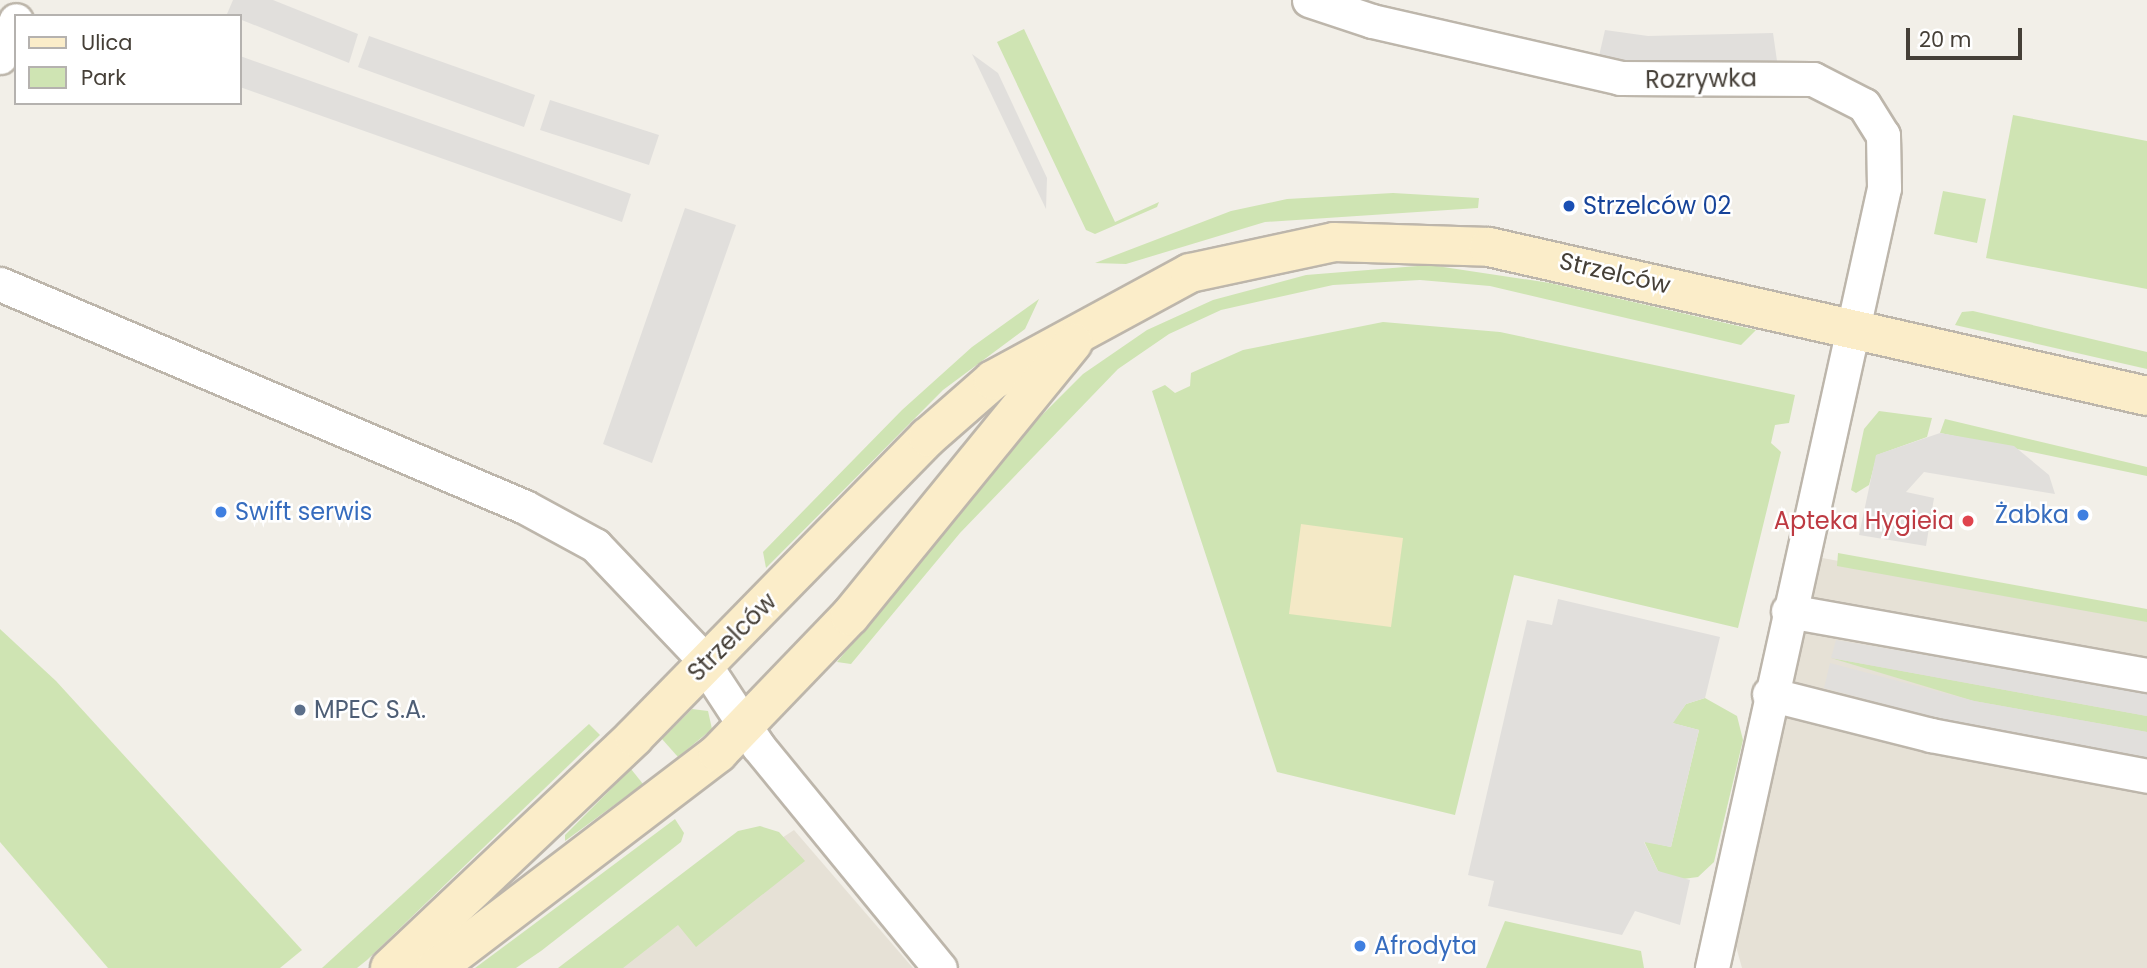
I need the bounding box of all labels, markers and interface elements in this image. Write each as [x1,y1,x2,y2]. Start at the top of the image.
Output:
legend [14,14,242,105]
scale bar [1909,14,2024,58]
text: 20 m [1919,25,1972,54]
text: Ulica [81,28,132,57]
text: Park [81,63,126,92]
street label: Rozrywka [1645,64,1757,94]
place label: Strzelców 02 [1583,192,1731,220]
marker: Strzelców 02 [1561,198,1577,214]
street label: Strzelców [1557,246,1673,300]
place label: Swift serwis [235,498,372,526]
place label: Żabka [1995,501,2069,529]
marker: Swift serwis [213,504,229,520]
place label: Apteka Hygieia [1774,507,1954,535]
marker: Żabka [2075,507,2091,523]
marker: Apteka Hygieia [1960,513,1976,529]
street label: Strzelców [682,587,782,687]
place label: MPEC S.A. [314,696,426,724]
marker: MPEC S.A. [292,702,308,718]
place label: Afrodyta [1374,932,1477,960]
marker: Afrodyta [1352,938,1368,954]

